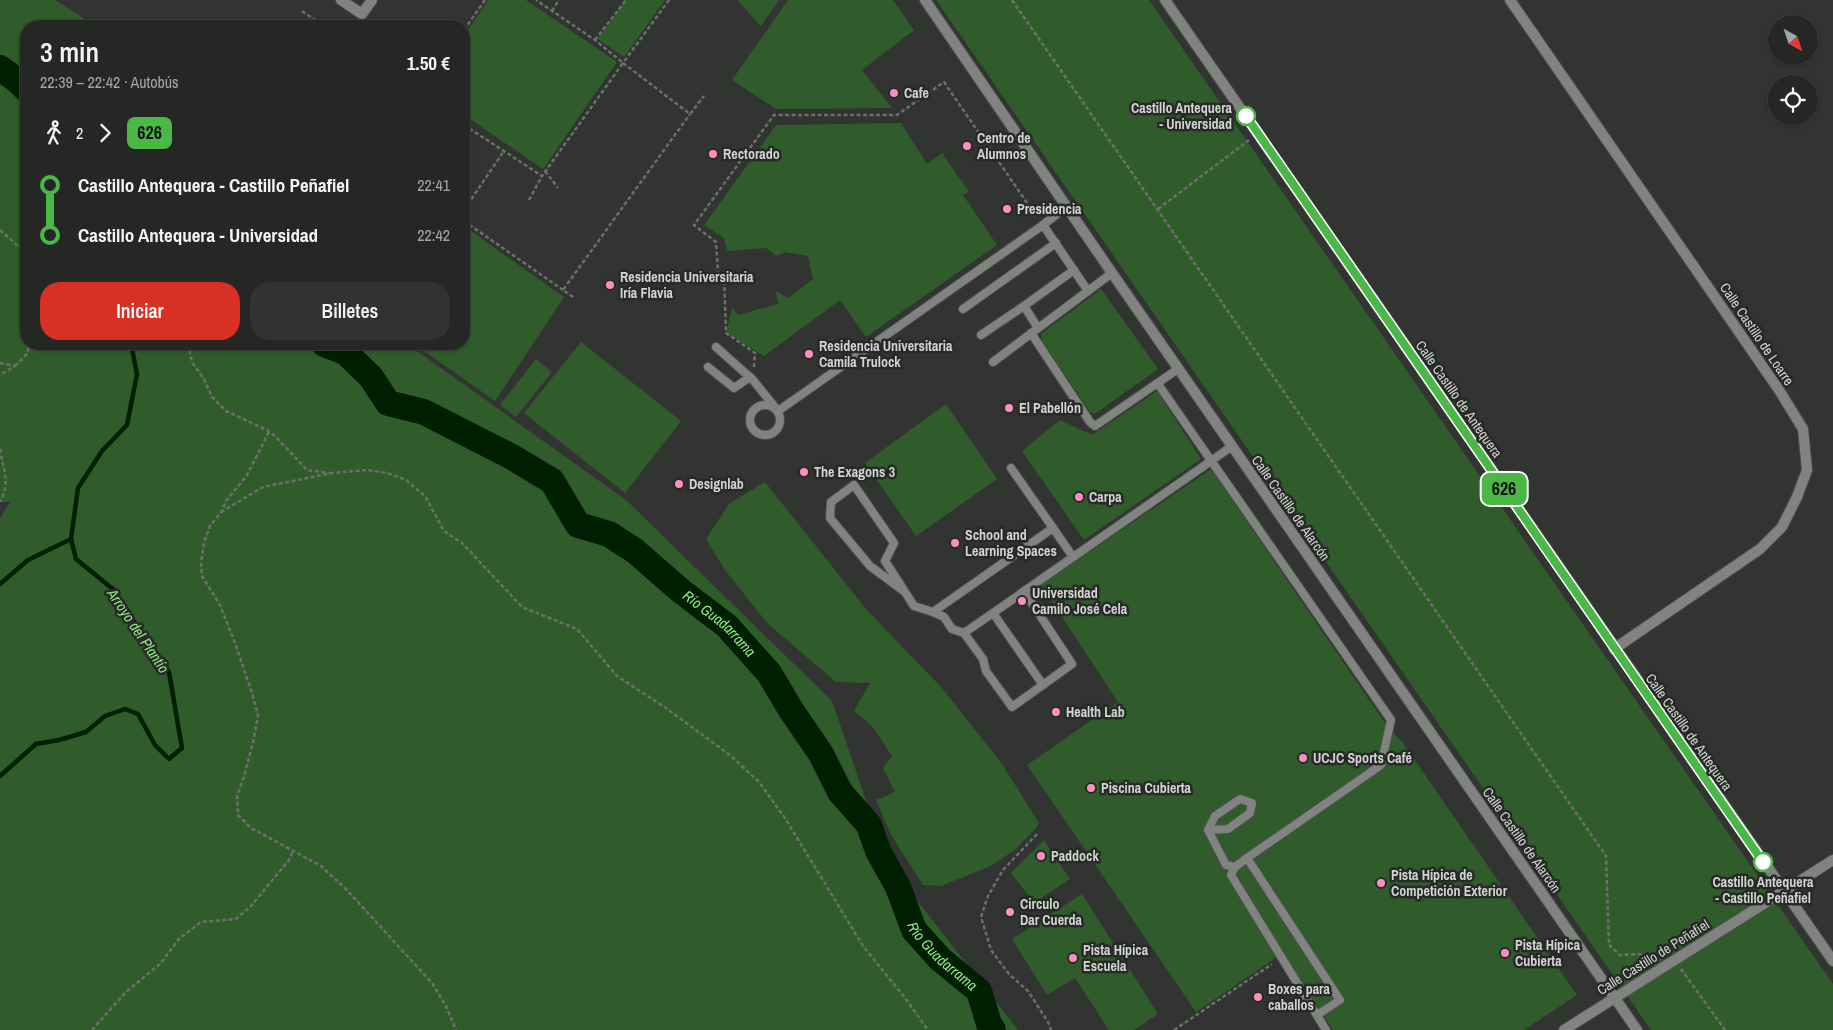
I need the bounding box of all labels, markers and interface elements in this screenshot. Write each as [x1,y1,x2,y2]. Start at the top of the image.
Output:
north arrow [1768,15,1818,65]
map controls [1768,15,1818,125]
text: 3 min [40,33,99,71]
text: 1.50 € [407,50,450,76]
text: 22:39 – 22:42 · Autobús [40,71,179,93]
button: locate [1768,75,1818,125]
place label: Cafe [904,84,929,102]
marker: Cafe [888,87,900,99]
place label: Castillo Antequera - Universidad [1131,99,1233,133]
marker: Castillo Antequera - Universidad [1236,106,1256,126]
icon: walk [40,119,68,147]
icon: forward [91,119,119,147]
text: 626 [137,120,162,145]
text: 2 [76,122,83,144]
place label: Centro de Alumnos [977,129,1031,163]
marker: Centro de Alumnos [961,140,973,152]
place label: Rectorado [723,145,780,163]
marker: Rectorado [707,148,719,160]
text: Castillo Antequera - Castillo Peñafiel [78,172,349,198]
text: 22:41 [417,174,450,196]
place label: Presidencia [1017,200,1082,218]
marker: Presidencia [1001,203,1013,215]
text: Castillo Antequera - Universidad [78,222,318,248]
text: 22:42 [417,224,450,246]
place label: Residencia Universitaria Iría Flavia [620,268,754,302]
marker: Residencia Universitaria Iría Flavia [604,279,616,291]
street label: Calle Castillo de Loarre [1716,279,1798,389]
button: Iniciar [40,282,240,340]
button: Billetes [250,282,450,340]
place label: Residencia Universitaria Camila Trulock [819,337,953,371]
street label: Calle Castillo de Antequera [1412,337,1507,462]
marker: Residencia Universitaria Camila Trulock [803,348,815,360]
place label: El Pabellón [1019,399,1081,417]
marker: El Pabellón [1003,402,1015,414]
street label: Calle Castillo de Alarcón [1248,452,1334,564]
place label: The Exagons 3 [814,463,895,481]
marker: The Exagons 3 [798,466,810,478]
line badge: 626 [1475,473,1533,505]
place label: Designlab [689,475,744,493]
text: 626 [1492,476,1516,501]
marker: Designlab [673,478,685,490]
place label: Carpa [1089,488,1122,506]
marker: Carpa [1073,491,1085,503]
place label: School and Learning Spaces [965,526,1057,560]
marker: School and Learning Spaces [949,537,961,549]
water label: Arroyo del Plantío [102,583,175,677]
place label: Universidad Camilo José Cela [1032,584,1128,618]
water label: Río Guadarrama [679,585,761,661]
marker: Universidad Camilo José Cela [1016,595,1028,607]
street label: Calle Castillo de Antequera [1642,670,1737,795]
place label: Health Lab [1066,703,1125,721]
marker: Health Lab [1050,706,1062,718]
place label: UCJC Sports Café [1313,749,1412,767]
marker: UCJC Sports Café [1297,752,1309,764]
place label: Piscina Cubierta [1101,779,1192,797]
marker: Piscina Cubierta [1085,782,1097,794]
street label: Calle Castillo de Alarcón [1479,784,1565,896]
place label: Paddock [1051,847,1099,865]
marker: Paddock [1035,850,1047,862]
marker: Castillo Antequera - Castillo Peñafiel [1753,852,1773,872]
place label: Pista Hípica de Competición Exterior [1391,866,1508,900]
place label: Castillo Antequera - Castillo Peñafiel [1712,873,1814,907]
marker: Pista Hípica de Competición Exterior [1375,877,1387,889]
place label: Circulo Dar Cuerda [1020,895,1082,929]
marker: Circulo Dar Cuerda [1004,906,1016,918]
street label: Calle Castillo de Peñafiel [1594,915,1712,999]
water label: Río Guadarrama [902,919,982,995]
place label: Pista Hípica Cubierta [1515,936,1581,970]
place label: Pista Hípica Escuela [1083,941,1149,975]
marker: Pista Hípica Cubierta [1499,947,1511,959]
marker: Pista Hípica Escuela [1067,952,1079,964]
place label: Boxes para caballos [1268,980,1331,1014]
marker: Boxes para caballos [1252,991,1264,1003]

